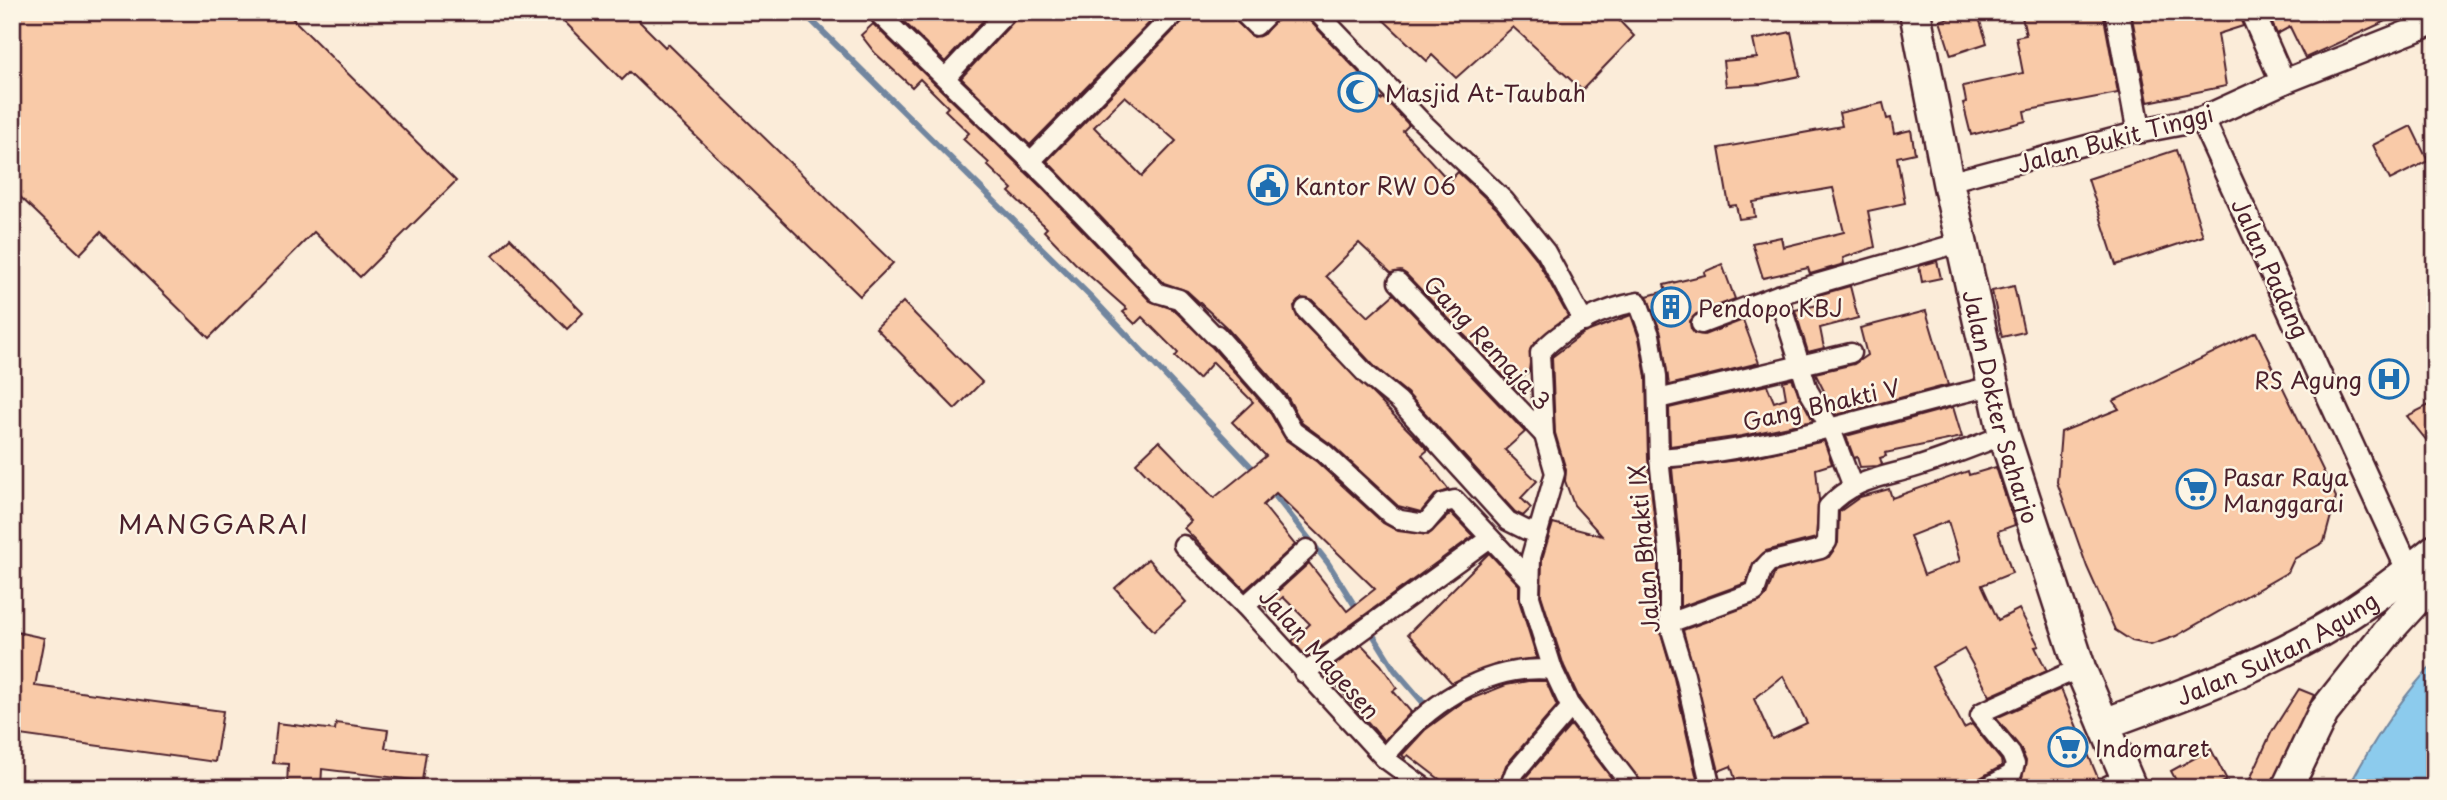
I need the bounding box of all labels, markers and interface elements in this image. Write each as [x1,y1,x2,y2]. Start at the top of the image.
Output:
mosque icon: Masjid At-Taubah [1337,71,1379,113]
place label: Masjid At-Taubah [1385,75,1586,110]
street label: Jalan Bukit Tinggi [2013,95,2217,181]
public building icon: Kantor RW 06 [1247,164,1289,206]
place label: Kantor RW 06 [1295,168,1456,203]
street label: Jalan Padang [2223,192,2319,344]
street label: Gang Remaja 3 [1416,267,1560,417]
building icon: Pendopo KBJ [1650,286,1692,328]
street label: Jalan Dokter Saharjo [1955,286,2049,528]
place label: Pendopo KBJ [1698,290,1843,325]
hospital icon: RS Agung [2368,358,2410,400]
place label: RS Agung [2254,362,2362,397]
street label: Gang Bhakti V [1739,369,1903,439]
place label: Pasar Raya Manggarai [2223,459,2349,520]
street label: Jalan Bhakti IX [1618,464,1668,634]
supermarket icon: Pasar Raya Manggarai [2175,468,2217,510]
district label: MANGGARAI [118,504,310,543]
street label: Jalan Magesen [1251,579,1389,727]
street label: Jalan Sultan Agung [2171,582,2385,713]
supermarket icon: Indomaret [2047,726,2089,768]
place label: Indomaret [2095,730,2209,765]

